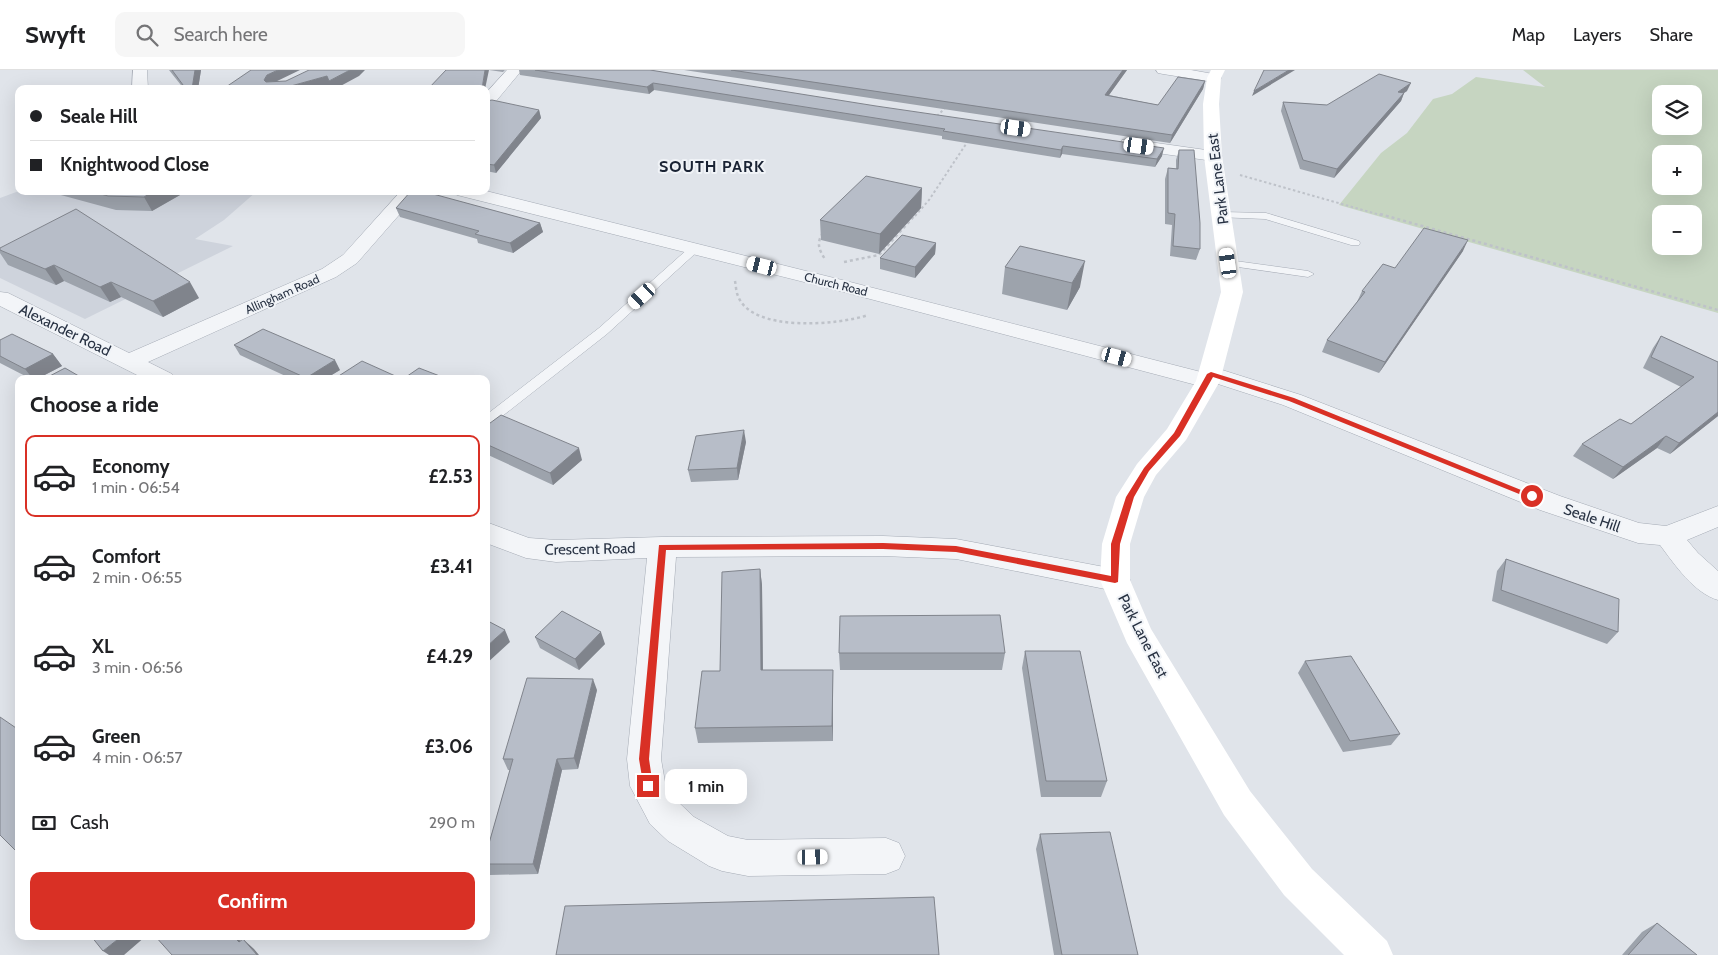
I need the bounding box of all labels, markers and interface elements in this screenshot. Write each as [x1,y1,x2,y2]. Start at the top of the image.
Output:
search box [115,12,465,57]
text: Swyft [25,20,85,49]
icon: search [133,21,161,49]
text: Search here [173,23,268,46]
text: Map [1512,24,1545,46]
text: Layers [1573,24,1622,46]
text: Share [1650,24,1693,46]
map controls [1652,85,1702,255]
button: layers [1652,85,1702,135]
text: Seale Hill [60,105,137,128]
car [1000,118,1031,138]
street label: Park Lane East [1204,133,1232,225]
car [1123,136,1154,156]
button: + [1652,145,1702,195]
text: Knightwood Close [60,153,209,176]
district label: SOUTH PARK [659,157,765,176]
button: − [1652,205,1702,255]
car [1218,247,1237,279]
car [745,255,778,277]
street label: Church Road [803,269,869,299]
street label: Allingham Road [243,271,321,317]
car [625,280,658,312]
street label: Alexander Road [16,300,114,360]
car [1100,346,1133,368]
text: Choose a ride [30,391,159,418]
icon: car [32,454,77,499]
text: Economy [92,455,170,478]
text: £2.53 [428,465,473,488]
text: 1 min · 06:54 [92,478,180,497]
route start [1521,485,1543,507]
street label: Seale Hill [1561,500,1623,536]
street label: Crescent Road [544,539,636,559]
icon: car [32,544,77,589]
text: Comfort [92,545,161,568]
text: £3.41 [430,555,473,578]
text: 2 min · 06:55 [92,568,182,587]
street label: Park Lane East [1114,591,1172,681]
icon: car [32,634,77,679]
text: XL [92,635,113,658]
text: £4.29 [426,645,473,668]
text: 3 min · 06:56 [92,658,183,677]
icon: car [32,724,77,769]
text: Green [92,725,141,748]
text: £3.06 [425,735,473,758]
text: 4 min · 06:57 [92,748,183,767]
callout: 1 min [666,768,748,804]
route end [637,775,659,797]
text: 1 min [688,777,724,796]
icon: cash [30,809,58,837]
text: Cash [70,811,109,834]
text: 290 m [429,813,475,832]
car [797,849,828,865]
button: Confirm [30,872,475,930]

